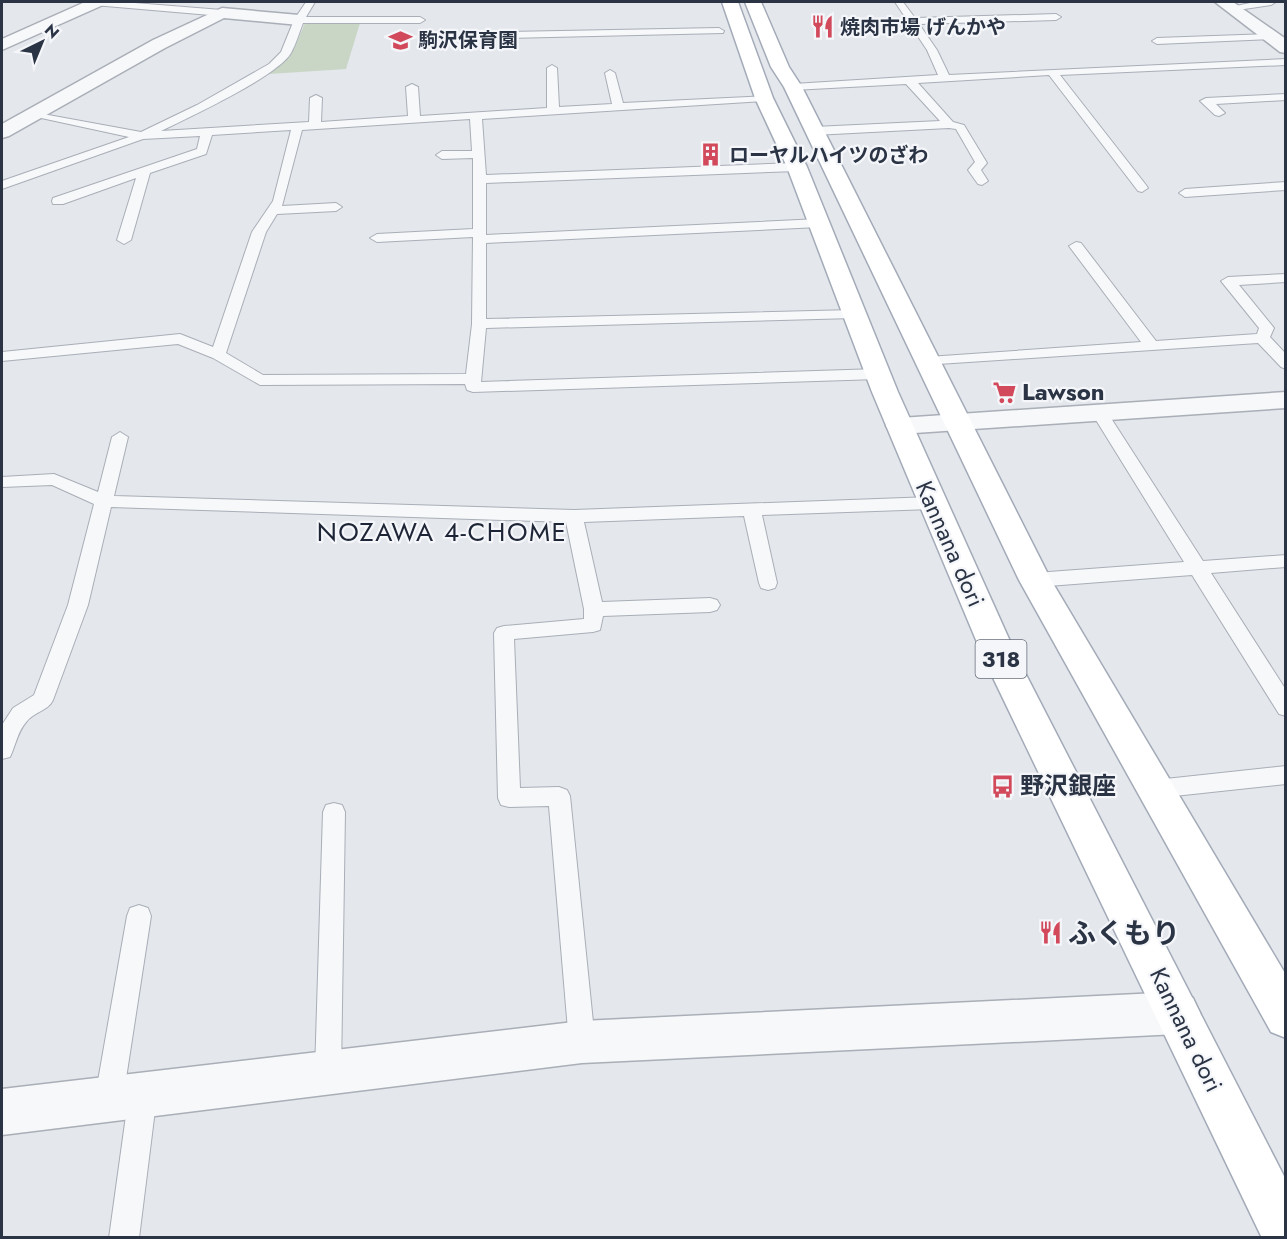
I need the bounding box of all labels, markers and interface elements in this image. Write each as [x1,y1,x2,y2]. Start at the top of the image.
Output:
north arrow [12,12,72,72]
place label: 焼肉市場 げんかや [840,13,1006,42]
restaurant icon: 焼肉市場 げんかや [809,14,835,40]
text: N [39,19,64,44]
place label: 駒沢保育園 [418,26,518,55]
school or university icon: 駒沢保育園 [387,27,413,53]
place label: ローヤルハイツのざわ [729,141,929,170]
building icon: ローヤルハイツのざわ [698,142,724,168]
place label: Lawson [1022,374,1105,409]
supermarket icon: Lawson [991,379,1017,405]
street label: Kannana dori [907,475,994,612]
district label: NOZAWA 4-CHOME [317,513,567,551]
road number: 318 [976,640,1026,678]
place label: 野沢銀座 [1020,768,1116,803]
bus stop icon: 野沢銀座 [989,773,1015,799]
place label: ふくもり [1068,913,1180,954]
restaurant icon: ふくもり [1037,920,1063,946]
street label: Kannana dori [1141,962,1232,1098]

